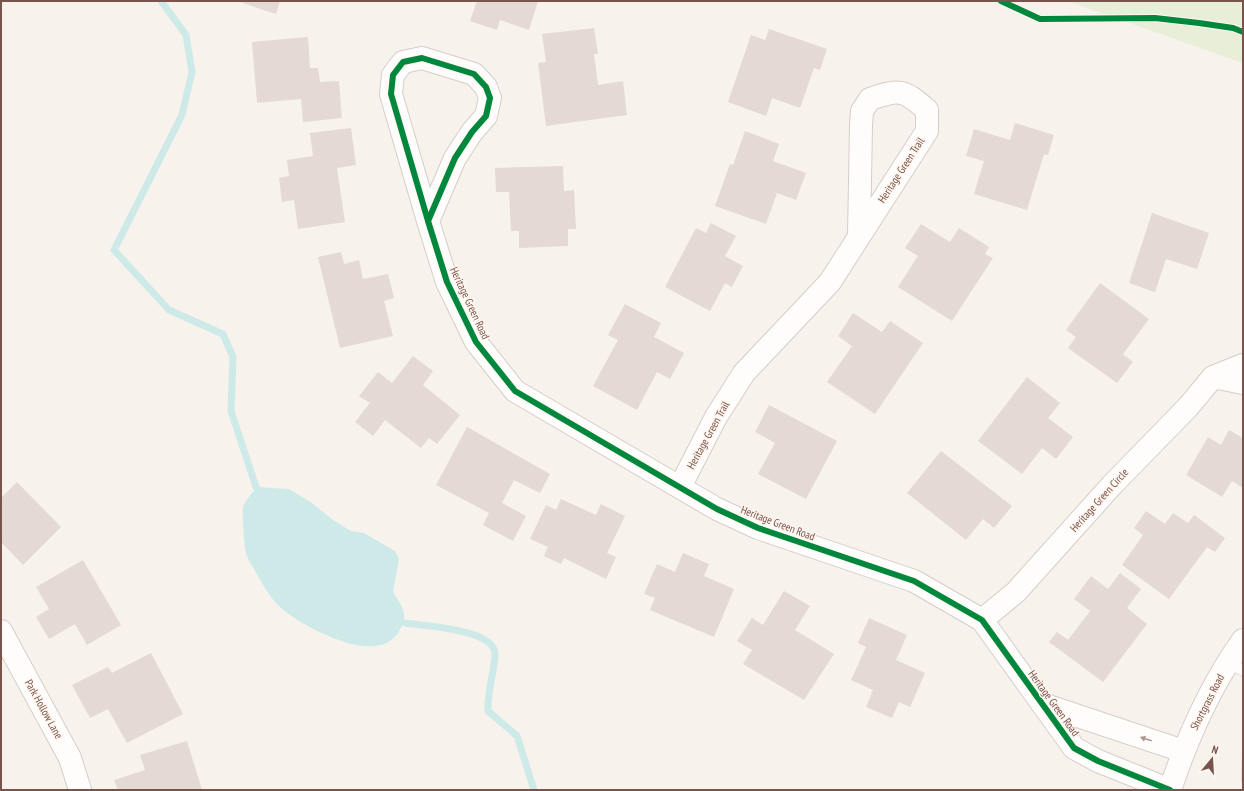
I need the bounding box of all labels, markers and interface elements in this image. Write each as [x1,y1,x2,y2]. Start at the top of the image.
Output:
street label: Heritage Green Trail [875,134,928,205]
street label: Heritage Green Road [447,265,493,342]
street label: Heritage Green Trail [684,398,733,471]
street label: Heritage Green Circle [1067,465,1132,535]
street label: Heritage Green Road [739,502,817,544]
street label: Heritage Green Road [1025,667,1083,739]
street label: Shortgrass Road [1187,671,1227,732]
street label: Park Hollow Lane [22,677,66,741]
one-way arrow [1139,736,1151,742]
north arrow [1192,739,1232,779]
text: N [1210,742,1220,757]

